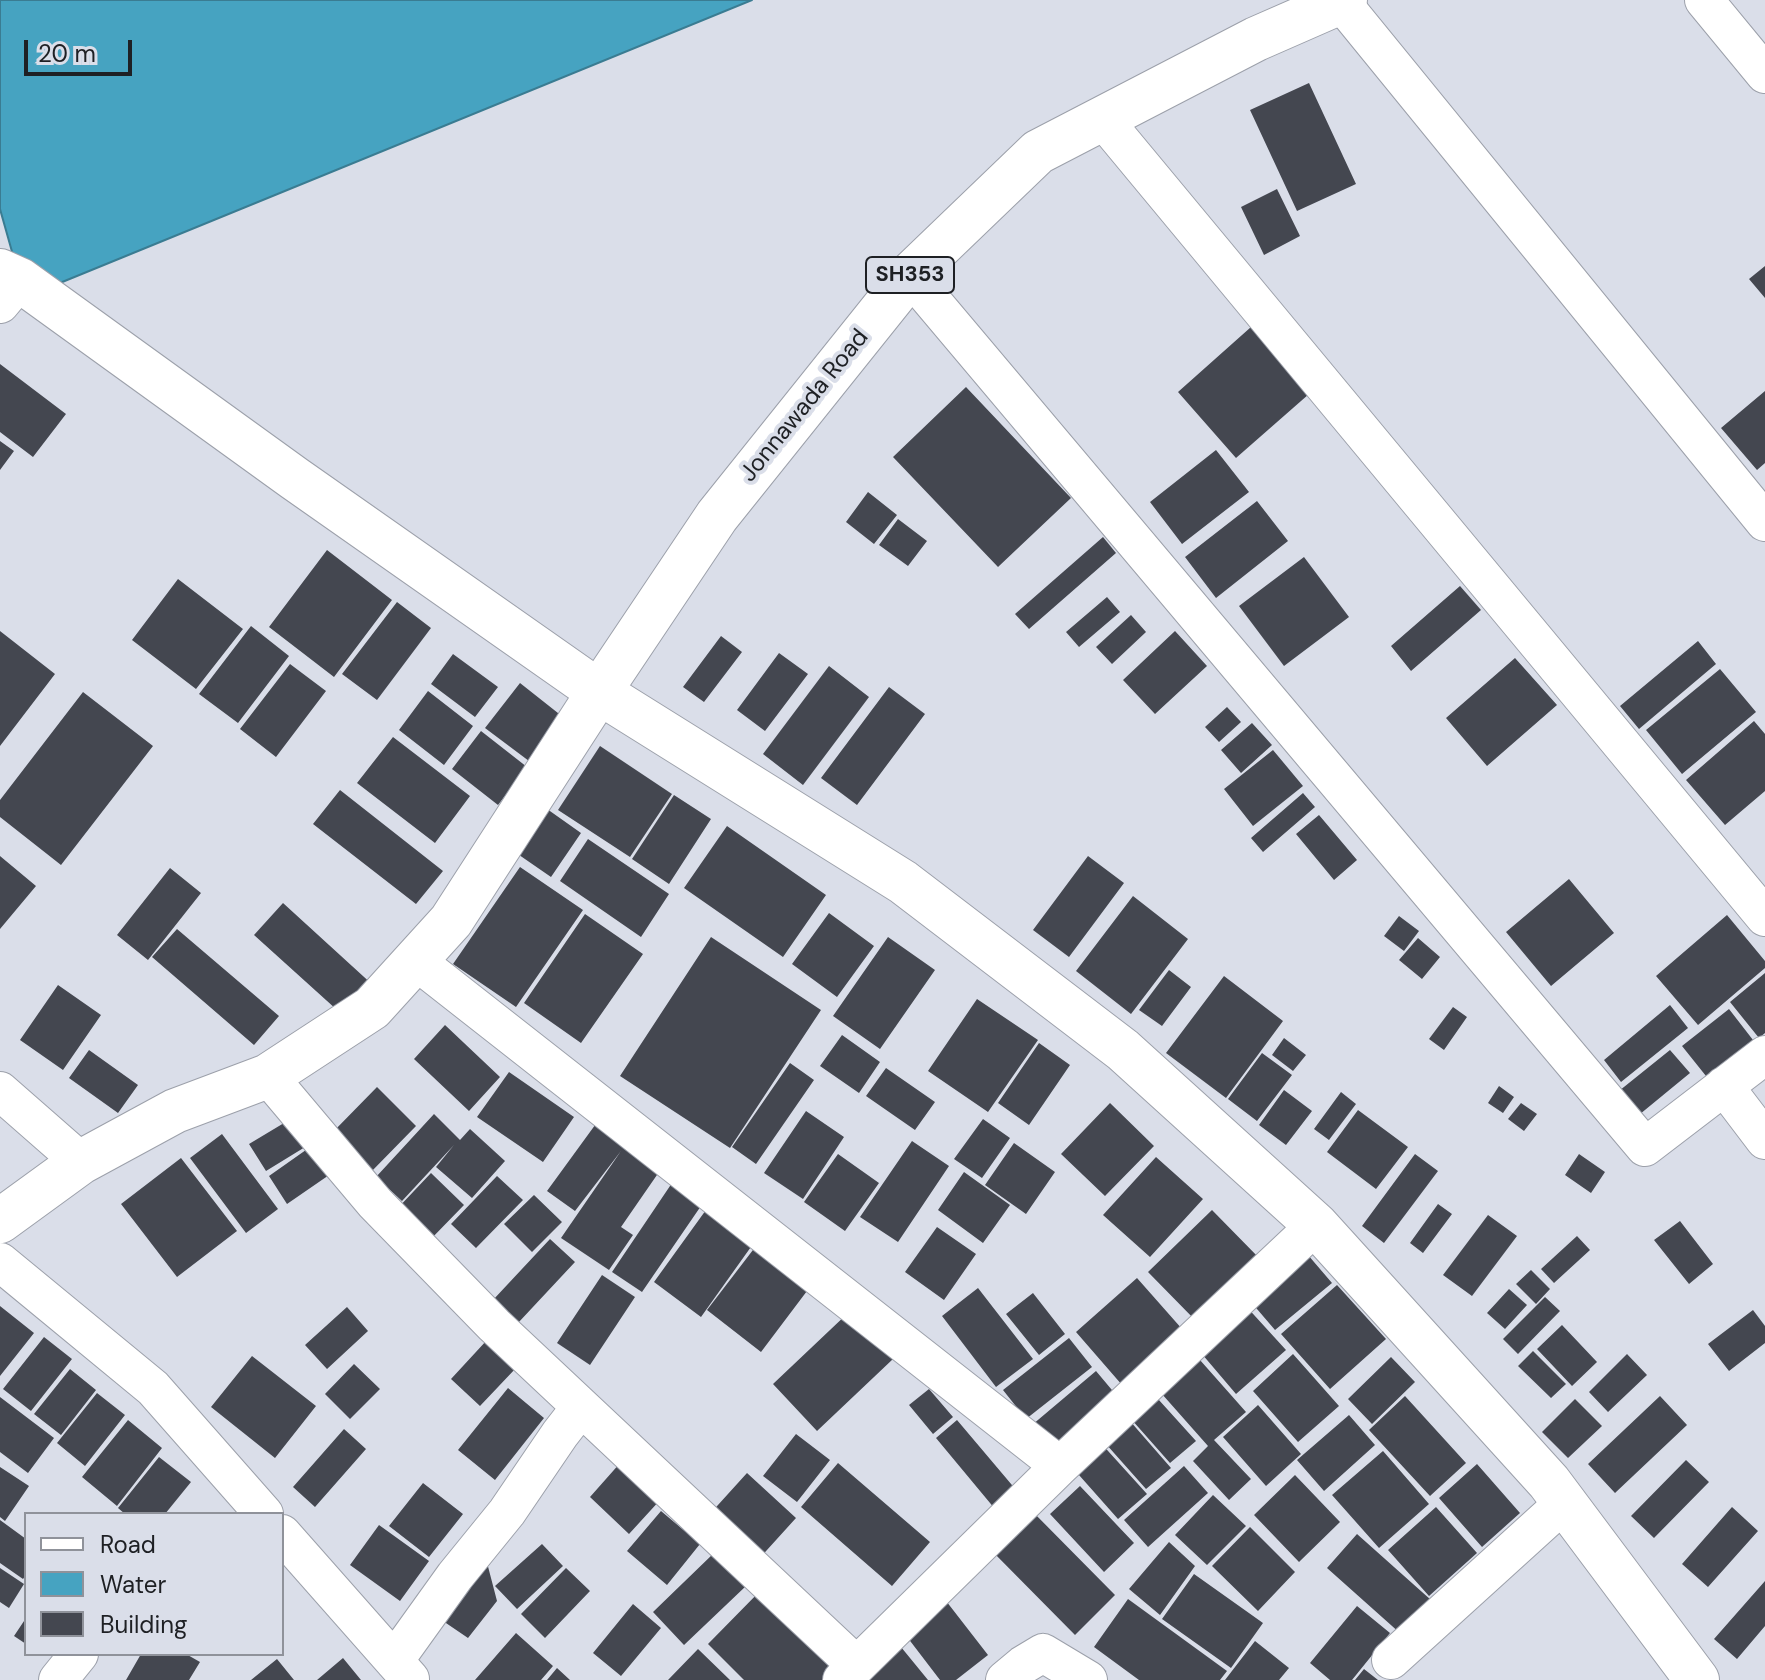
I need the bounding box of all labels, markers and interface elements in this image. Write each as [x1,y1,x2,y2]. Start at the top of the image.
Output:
scale bar [28,24,136,74]
text: 20 m [38,38,96,69]
road number: SH353 [866,257,954,293]
street label: Jonnawada Road [735,324,875,488]
legend [24,1512,284,1656]
text: Road [100,1529,156,1560]
text: Water [100,1569,166,1600]
text: Building [100,1609,187,1640]

